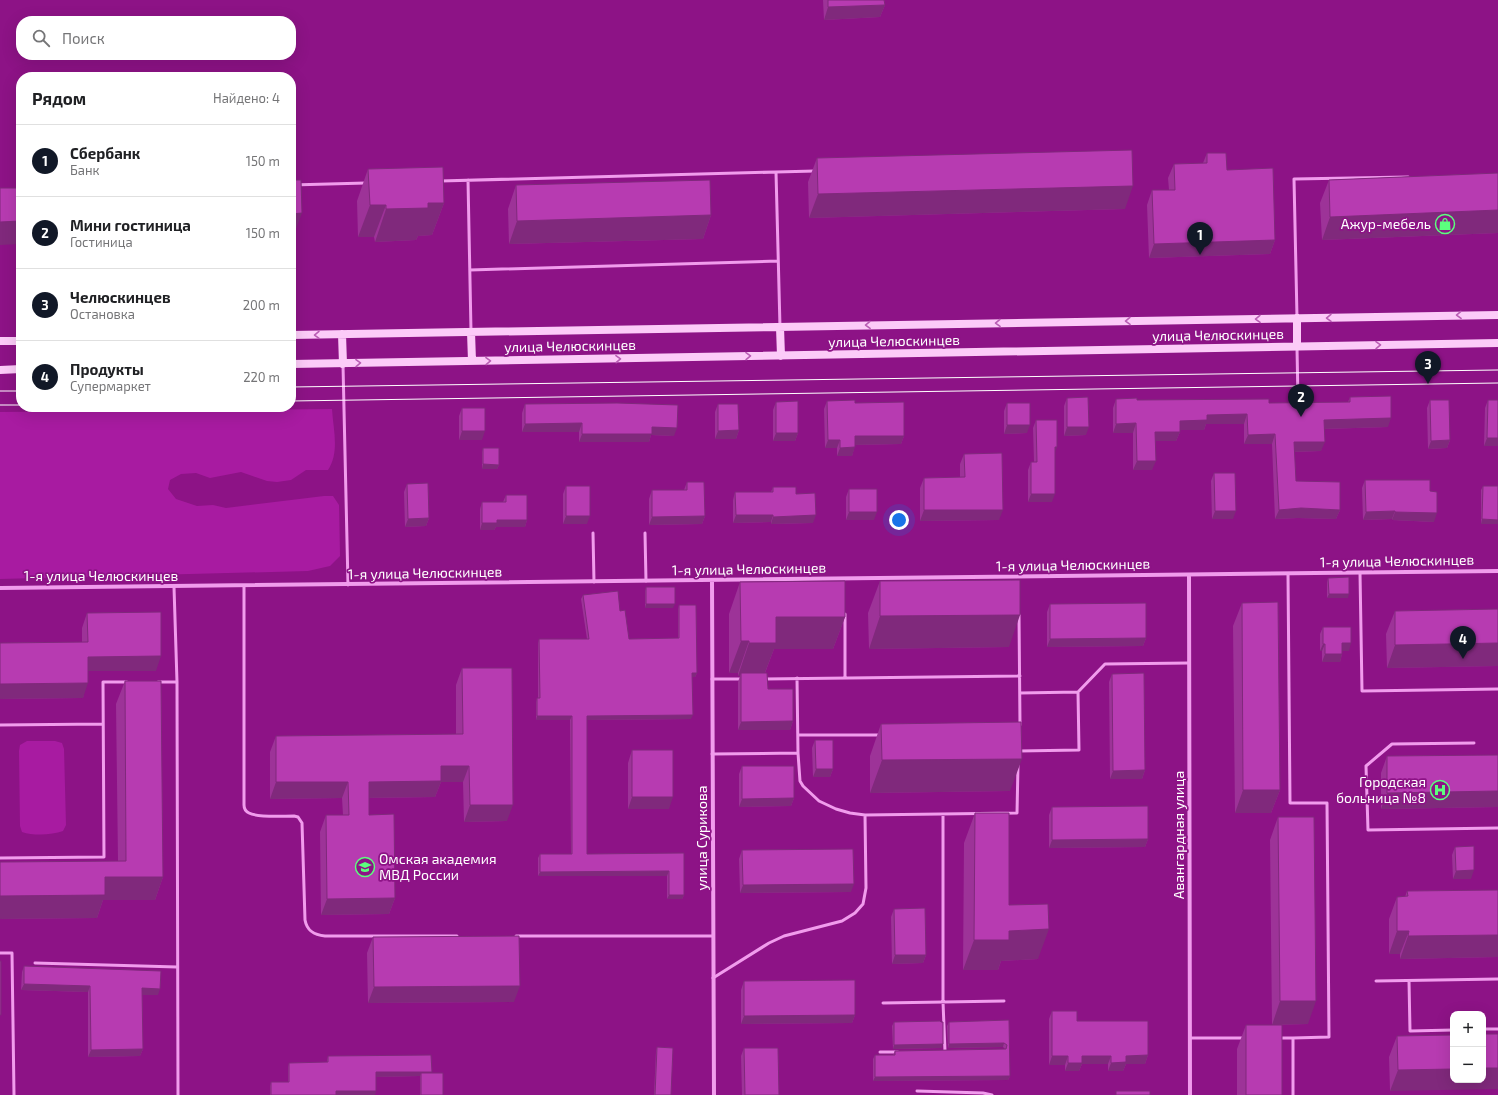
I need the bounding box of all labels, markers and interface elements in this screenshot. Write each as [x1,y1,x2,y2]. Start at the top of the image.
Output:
search box [16,16,296,60]
icon: search [30,27,52,49]
text: Поиск [62,29,105,47]
text: Рядом [32,88,86,108]
text: Найдено: 4 [213,90,280,106]
text: Сбербанк [70,144,140,162]
text: 1 [42,153,48,169]
text: 150 m [246,153,280,169]
text: Банк [70,162,100,178]
shop icon: Ажур-мебель [1434,213,1456,235]
place label: Ажур-мебель [1341,215,1431,232]
text: Мини гостиница [70,216,191,234]
pin: 1 [1187,222,1213,255]
text: 2 [41,225,49,241]
text: 150 m [246,225,280,241]
text: Гостиница [70,234,133,250]
text: Челюскинцев [70,288,171,306]
text: 3 [41,297,49,313]
text: 200 m [243,297,280,313]
text: Остановка [70,306,135,322]
one-way arrow [1456,311,1462,319]
one-way arrow [1326,314,1332,322]
one-way arrow [1255,315,1261,323]
one-way arrow [1125,317,1131,325]
one-way arrow [995,319,1001,327]
one-way arrow [865,321,871,329]
street label: улица Челюскинцев [1152,325,1284,344]
one-way arrow [314,330,320,339]
street label: улица Челюскинцев [828,331,960,350]
street label: улица Челюскинцев [504,336,636,355]
one-way arrow [1375,341,1381,349]
pin: 3 [1415,351,1441,384]
one-way arrow [745,352,751,360]
one-way arrow [615,354,621,363]
one-way arrow [485,357,491,365]
one-way arrow [355,359,361,367]
text: Продукты [70,360,144,378]
text: 4 [41,369,49,385]
text: 220 m [243,369,280,385]
text: Супермаркет [70,378,151,394]
pin: 2 [1288,384,1314,417]
your location [889,510,909,530]
street label: 1-я улица Челюскинцев [1320,551,1474,570]
street label: 1-я улица Челюскинцев [996,555,1150,574]
street label: 1-я улица Челюскинцев [672,559,826,578]
street label: 1-я улица Челюскинцев [348,563,502,582]
street label: 1-я улица Челюскинцев [24,567,178,584]
pin: 4 [1450,626,1476,659]
street label: Авангардная улица [1170,771,1187,899]
place label: Городская больница №8 [1336,773,1426,806]
hospital icon: Городская больница №8 [1429,779,1451,801]
street label: улица Сурикова [693,786,710,890]
place label: Омская академия МВД России [379,850,497,883]
school or university icon: Омская академия МВД России [354,856,376,878]
map controls [1450,1011,1486,1083]
button: + [1450,1011,1486,1047]
button: − [1450,1047,1486,1083]

